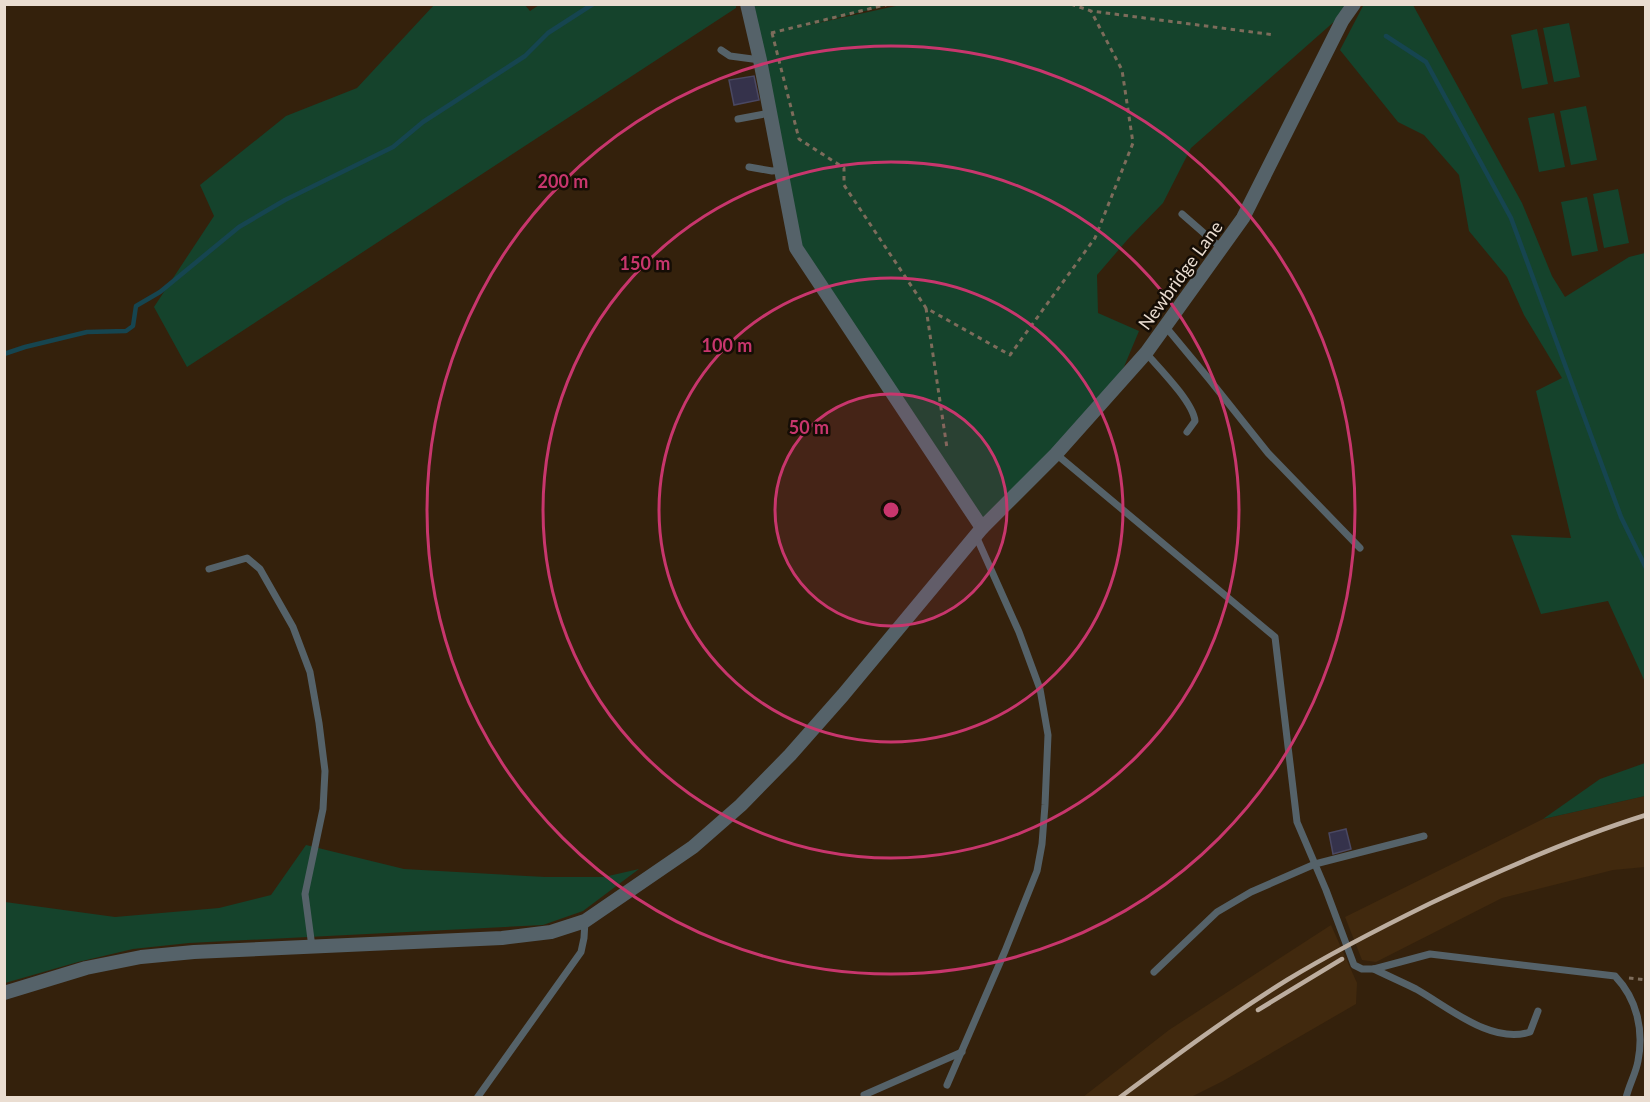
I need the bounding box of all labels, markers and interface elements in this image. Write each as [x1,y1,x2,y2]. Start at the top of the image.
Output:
text: 200 m [538,170,588,192]
street label: Newbridge Lane [1133,216,1227,334]
text: 150 m [620,252,670,274]
text: 100 m [702,334,752,356]
text: 50 m [789,416,829,438]
centre of rings [881,500,901,520]

